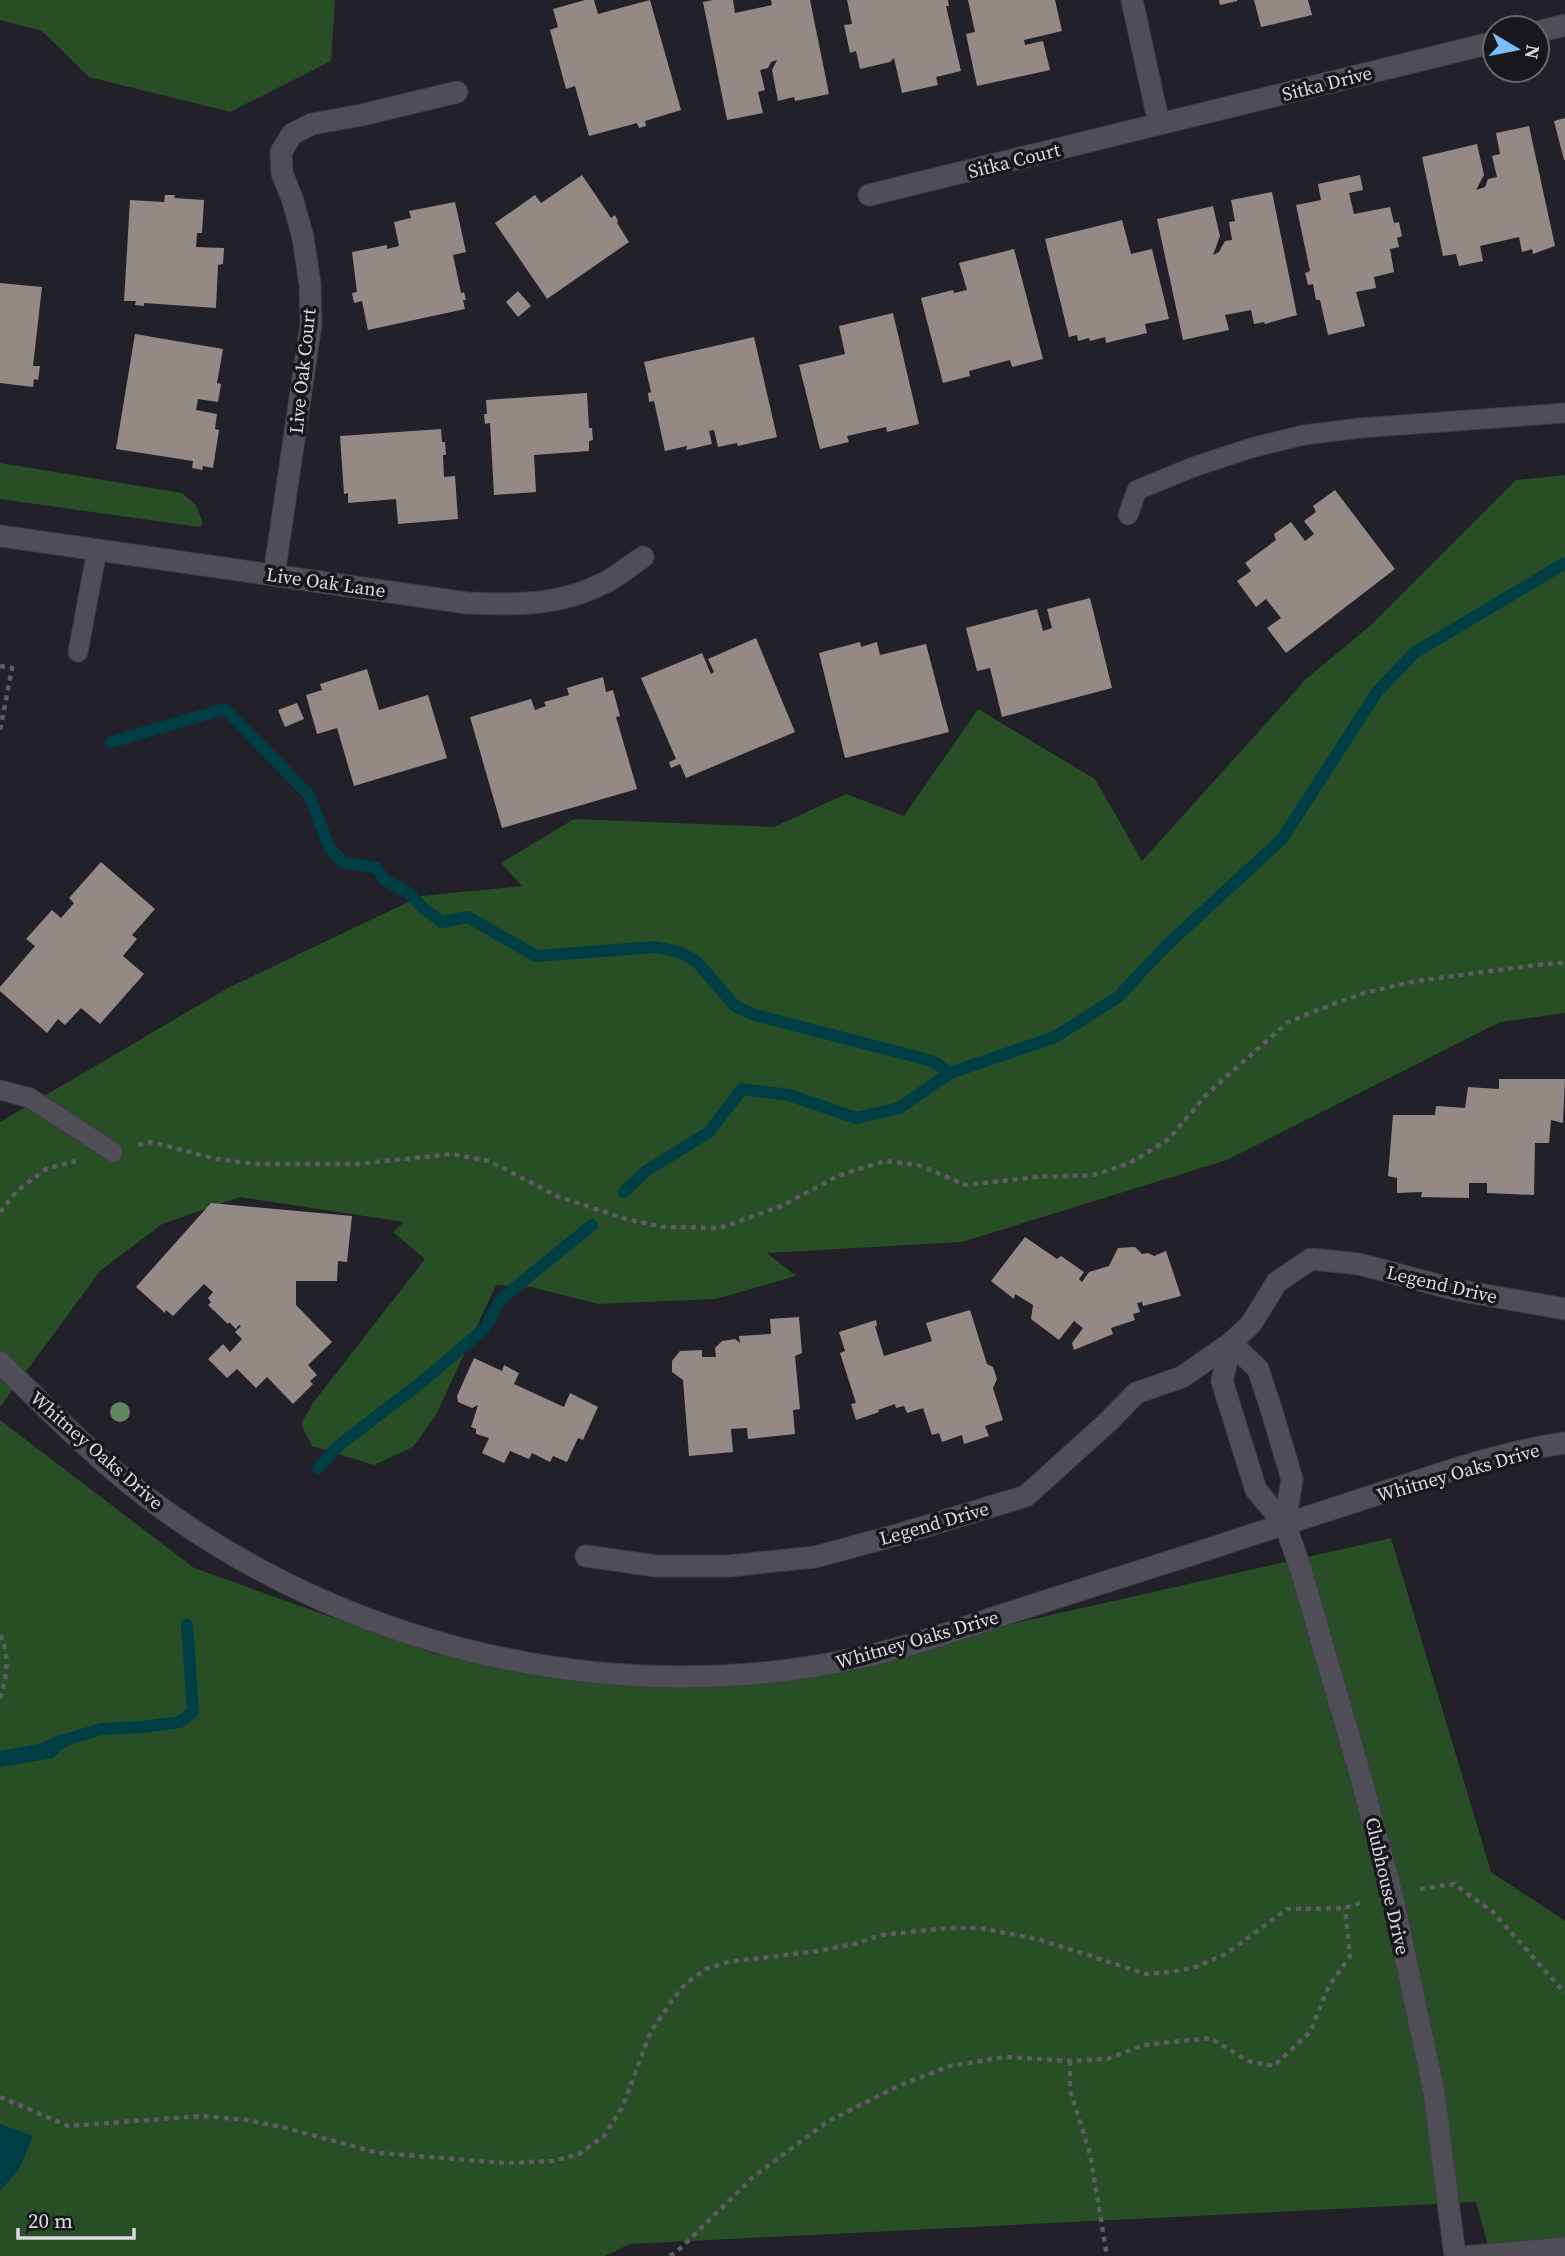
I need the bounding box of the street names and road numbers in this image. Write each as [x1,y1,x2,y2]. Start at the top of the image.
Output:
street label: Sitka Drive [1279,59,1375,107]
street label: Sitka Court [965,136,1064,184]
street label: Live Oak Court [282,306,322,435]
street label: Live Oak Lane [265,561,387,603]
street label: Legend Drive [1384,1259,1500,1309]
street label: Whitney Oaks Drive [25,1385,169,1515]
street label: Whitney Oaks Drive [1373,1436,1543,1508]
street label: Legend Drive [876,1495,992,1551]
street label: Whitney Oaks Drive [832,1603,1002,1675]
street label: Clubhouse Drive [1360,1815,1416,1957]

